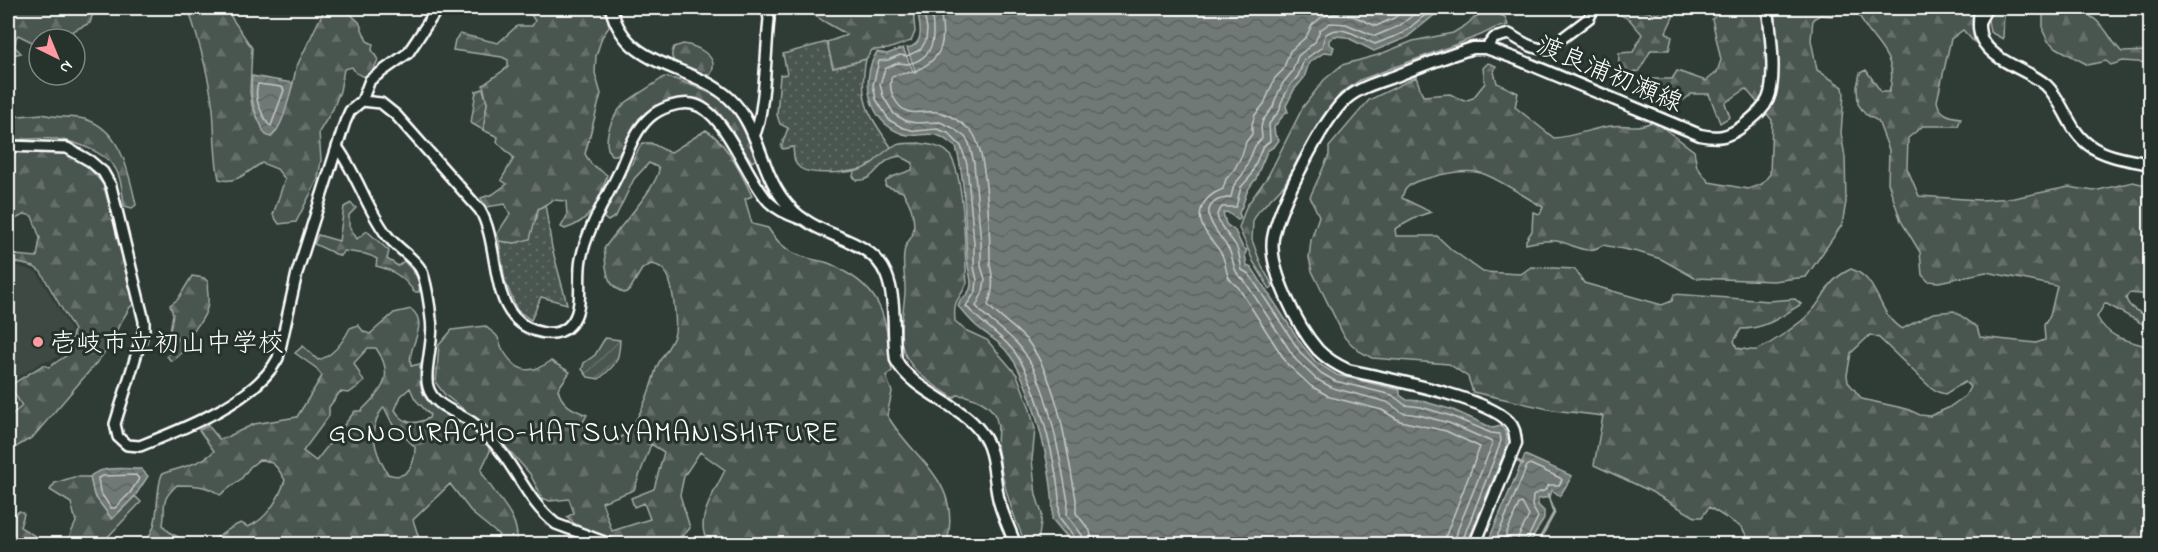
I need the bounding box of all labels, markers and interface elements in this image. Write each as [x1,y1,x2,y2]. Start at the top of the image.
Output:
north arrow [27,27,87,87]
street label: 渡良浦初瀬線 [1530,28,1688,124]
text: N [54,54,78,79]
place label: 壱岐市立初山中学校 [50,326,284,364]
marker: 壱岐市立初山中学校 [31,335,45,349]
district label: GONOURACHO-HATSUYAMANISHIFURE [328,414,840,455]

